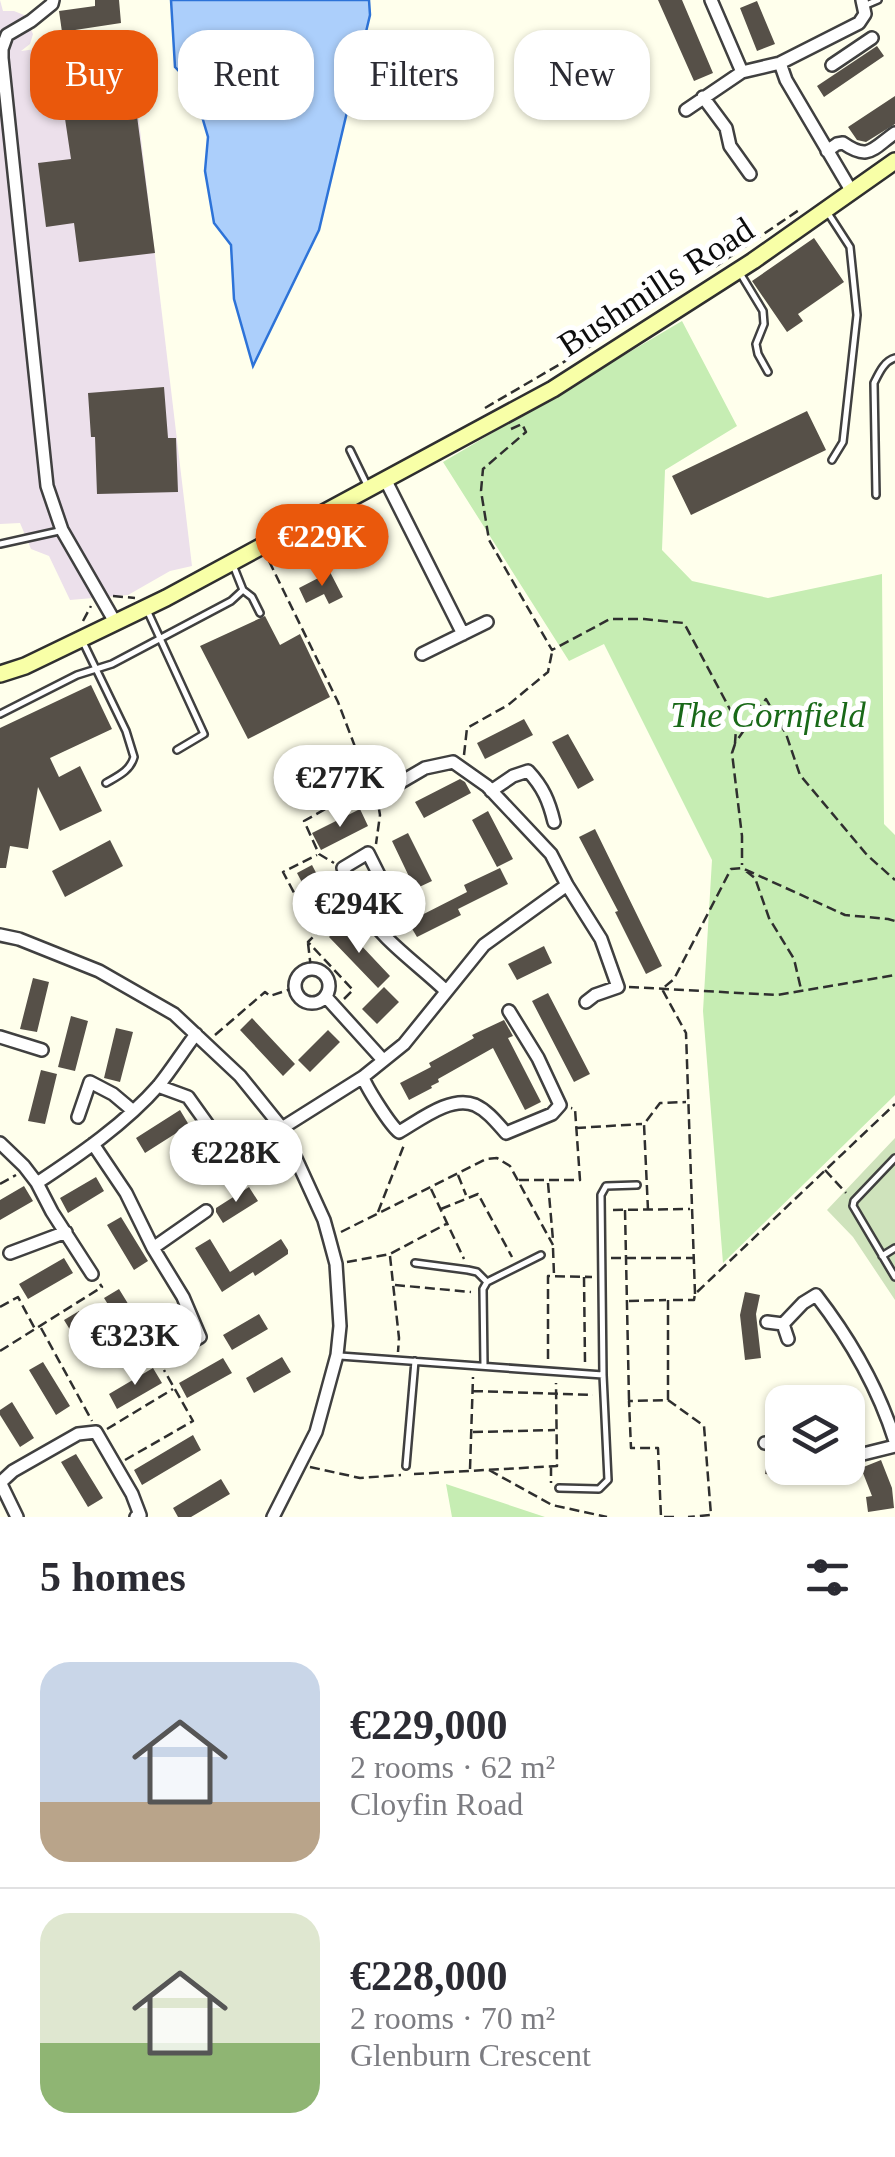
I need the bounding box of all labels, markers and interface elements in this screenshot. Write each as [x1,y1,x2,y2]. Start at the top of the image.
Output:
chip: Buy [30,30,158,120]
chip: Rent [178,30,314,120]
chip: Filters [334,30,494,120]
chip: New [514,30,650,120]
street label: Bushmills Road [551,209,761,365]
pin: €229K [252,504,392,589]
text: €229K [278,518,366,554]
park label: The Cornfield [670,696,866,735]
pin: €277K [270,745,410,830]
text: €277K [296,759,384,795]
pin: €294K [289,871,429,956]
text: €294K [315,885,403,921]
pin: €228K [166,1120,306,1205]
text: €228K [192,1134,280,1170]
pin: €323K [65,1303,205,1388]
text: €323K [91,1317,179,1353]
map controls [765,1385,865,1485]
button: layers [765,1385,865,1485]
icon: filters [800,1550,855,1605]
text: 5 homes [40,1554,186,1600]
icon: home [120,1702,240,1822]
text: €229,000 [350,1702,508,1748]
text: 2 rooms · 62 m² [350,1749,555,1785]
text: Cloyfin Road [350,1786,523,1822]
icon: home [120,1953,240,2073]
text: €228,000 [350,1953,508,1999]
text: 2 rooms · 70 m² [350,2000,555,2036]
text: Glenburn Crescent [350,2037,591,2073]

